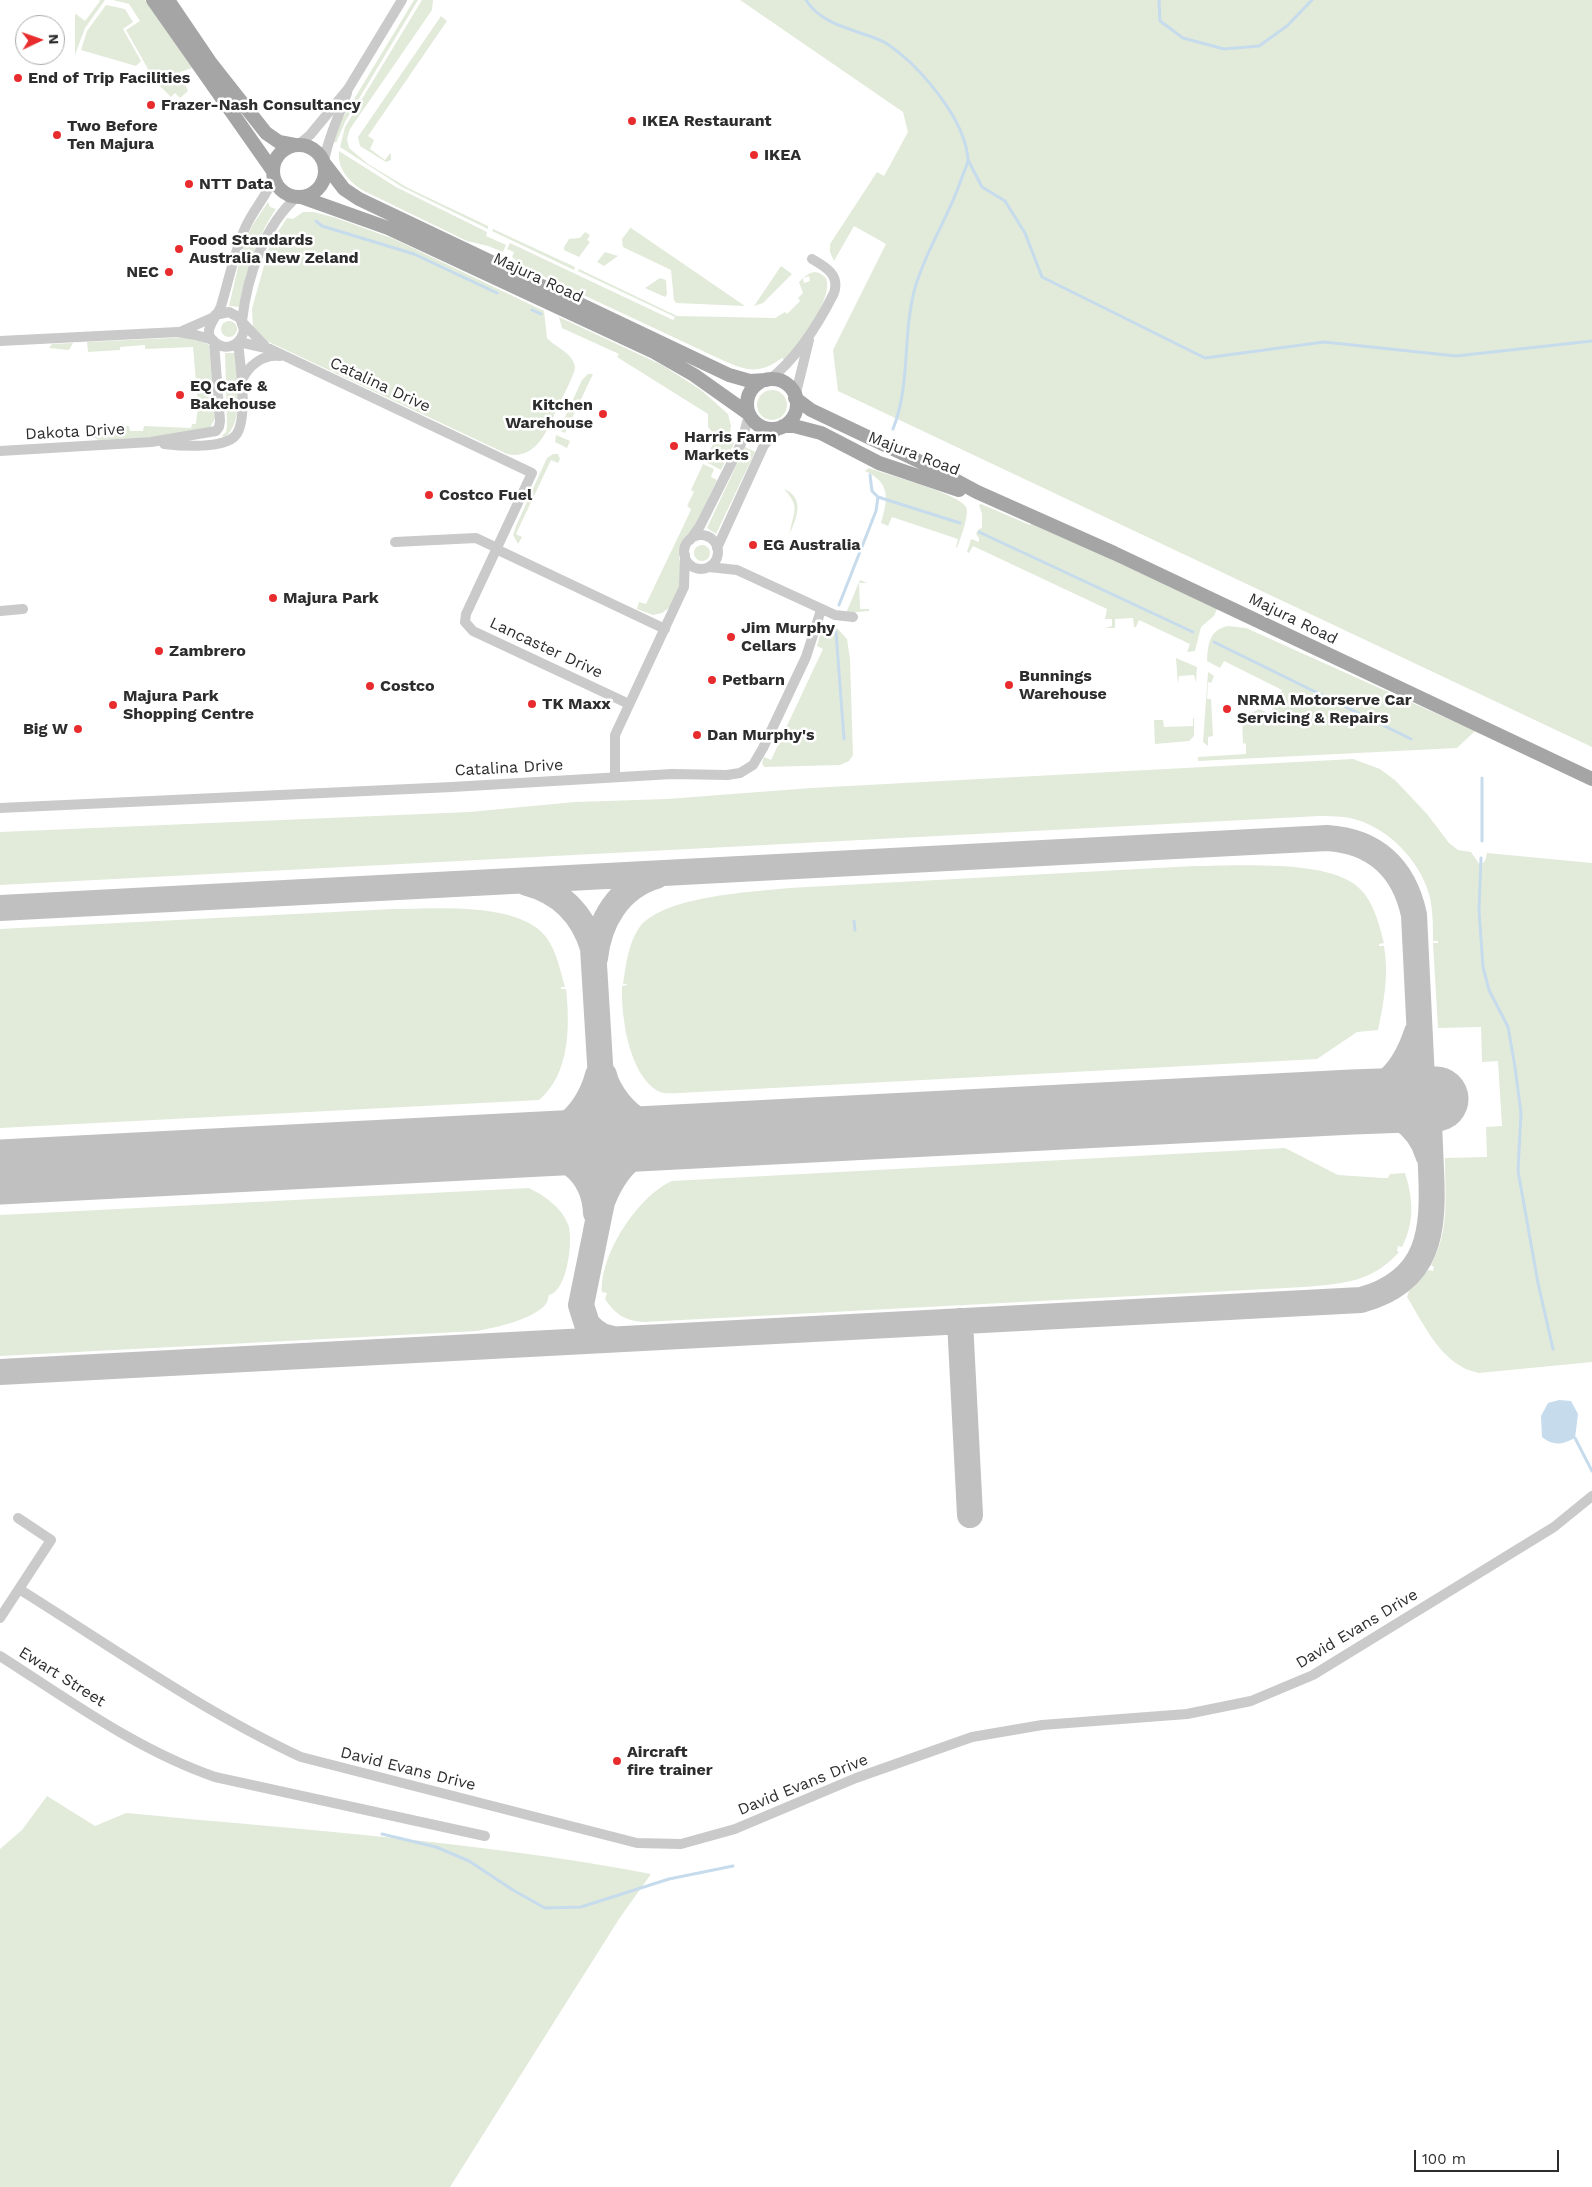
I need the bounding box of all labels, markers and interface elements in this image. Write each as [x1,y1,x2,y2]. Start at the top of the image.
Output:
north arrow [15,15,65,65]
text: N [46,34,62,45]
place label: End of Trip Facilities [28,68,190,88]
marker: End of Trip Facilities [12,72,24,84]
place label: Frazer-Nash Consultancy [161,95,361,115]
marker: Frazer-Nash Consultancy [145,99,157,111]
place label: IKEA Restaurant [642,111,772,131]
marker: IKEA Restaurant [626,115,638,127]
place label: Two Before Ten Majura [67,116,158,154]
marker: Two Before Ten Majura [51,129,63,141]
place label: IKEA [764,145,801,165]
marker: IKEA [748,149,760,161]
place label: NTT Data [199,174,273,194]
marker: NTT Data [183,178,195,190]
place label: Food Standards Australia New Zeland [189,230,359,268]
marker: Food Standards Australia New Zeland [173,243,185,255]
street label: Majura Road [490,249,586,307]
place label: NEC [126,262,159,282]
marker: NEC [163,266,175,278]
street label: Catalina Drive [327,353,433,417]
place label: EQ Cafe & Bakehouse [190,376,276,414]
marker: EQ Cafe & Bakehouse [174,389,186,401]
place label: Kitchen Warehouse [505,395,593,433]
marker: Kitchen Warehouse [597,408,609,420]
street label: Dakota Drive [25,420,125,444]
place label: Harris Farm Markets [684,427,777,465]
street label: Majura Road [865,428,963,480]
marker: Harris Farm Markets [668,440,680,452]
place label: Costco Fuel [439,485,532,505]
marker: Costco Fuel [423,489,435,501]
place label: EG Australia [763,535,861,555]
marker: EG Australia [747,539,759,551]
place label: Majura Park [283,588,379,608]
street label: Majura Road [1245,589,1341,649]
marker: Majura Park [267,592,279,604]
street label: Lancaster Drive [486,613,606,683]
place label: Jim Murphy Cellars [741,618,835,656]
marker: Jim Murphy Cellars [725,631,737,643]
place label: Zambrero [169,641,246,661]
marker: Zambrero [153,645,165,657]
place label: Bunnings Warehouse [1019,666,1107,704]
place label: Petbarn [722,670,785,690]
marker: Petbarn [706,674,718,686]
place label: Costco [380,676,435,696]
marker: Bunnings Warehouse [1003,679,1015,691]
marker: Costco [364,680,376,692]
place label: Majura Park Shopping Centre [123,686,254,724]
place label: NRMA Motorserve Car Servicing & Repairs [1237,690,1412,728]
place label: TK Maxx [542,694,611,714]
marker: TK Maxx [526,698,538,710]
marker: Majura Park Shopping Centre [107,699,119,711]
marker: NRMA Motorserve Car Servicing & Repairs [1221,703,1233,715]
place label: Big W [23,719,68,739]
marker: Big W [72,723,84,735]
place label: Dan Murphy's [707,725,815,745]
marker: Dan Murphy's [691,729,703,741]
street label: Catalina Drive [454,756,564,780]
street label: David Evans Drive [1293,1585,1421,1673]
street label: Ewart Street [15,1643,109,1711]
place label: Aircraft fire trainer [627,1742,713,1780]
street label: David Evans Drive [338,1743,478,1795]
street label: David Evans Drive [735,1750,871,1820]
marker: Aircraft fire trainer [611,1755,623,1767]
scale bar [1417,2140,1562,2172]
text: 100 m [1422,2150,1466,2168]

